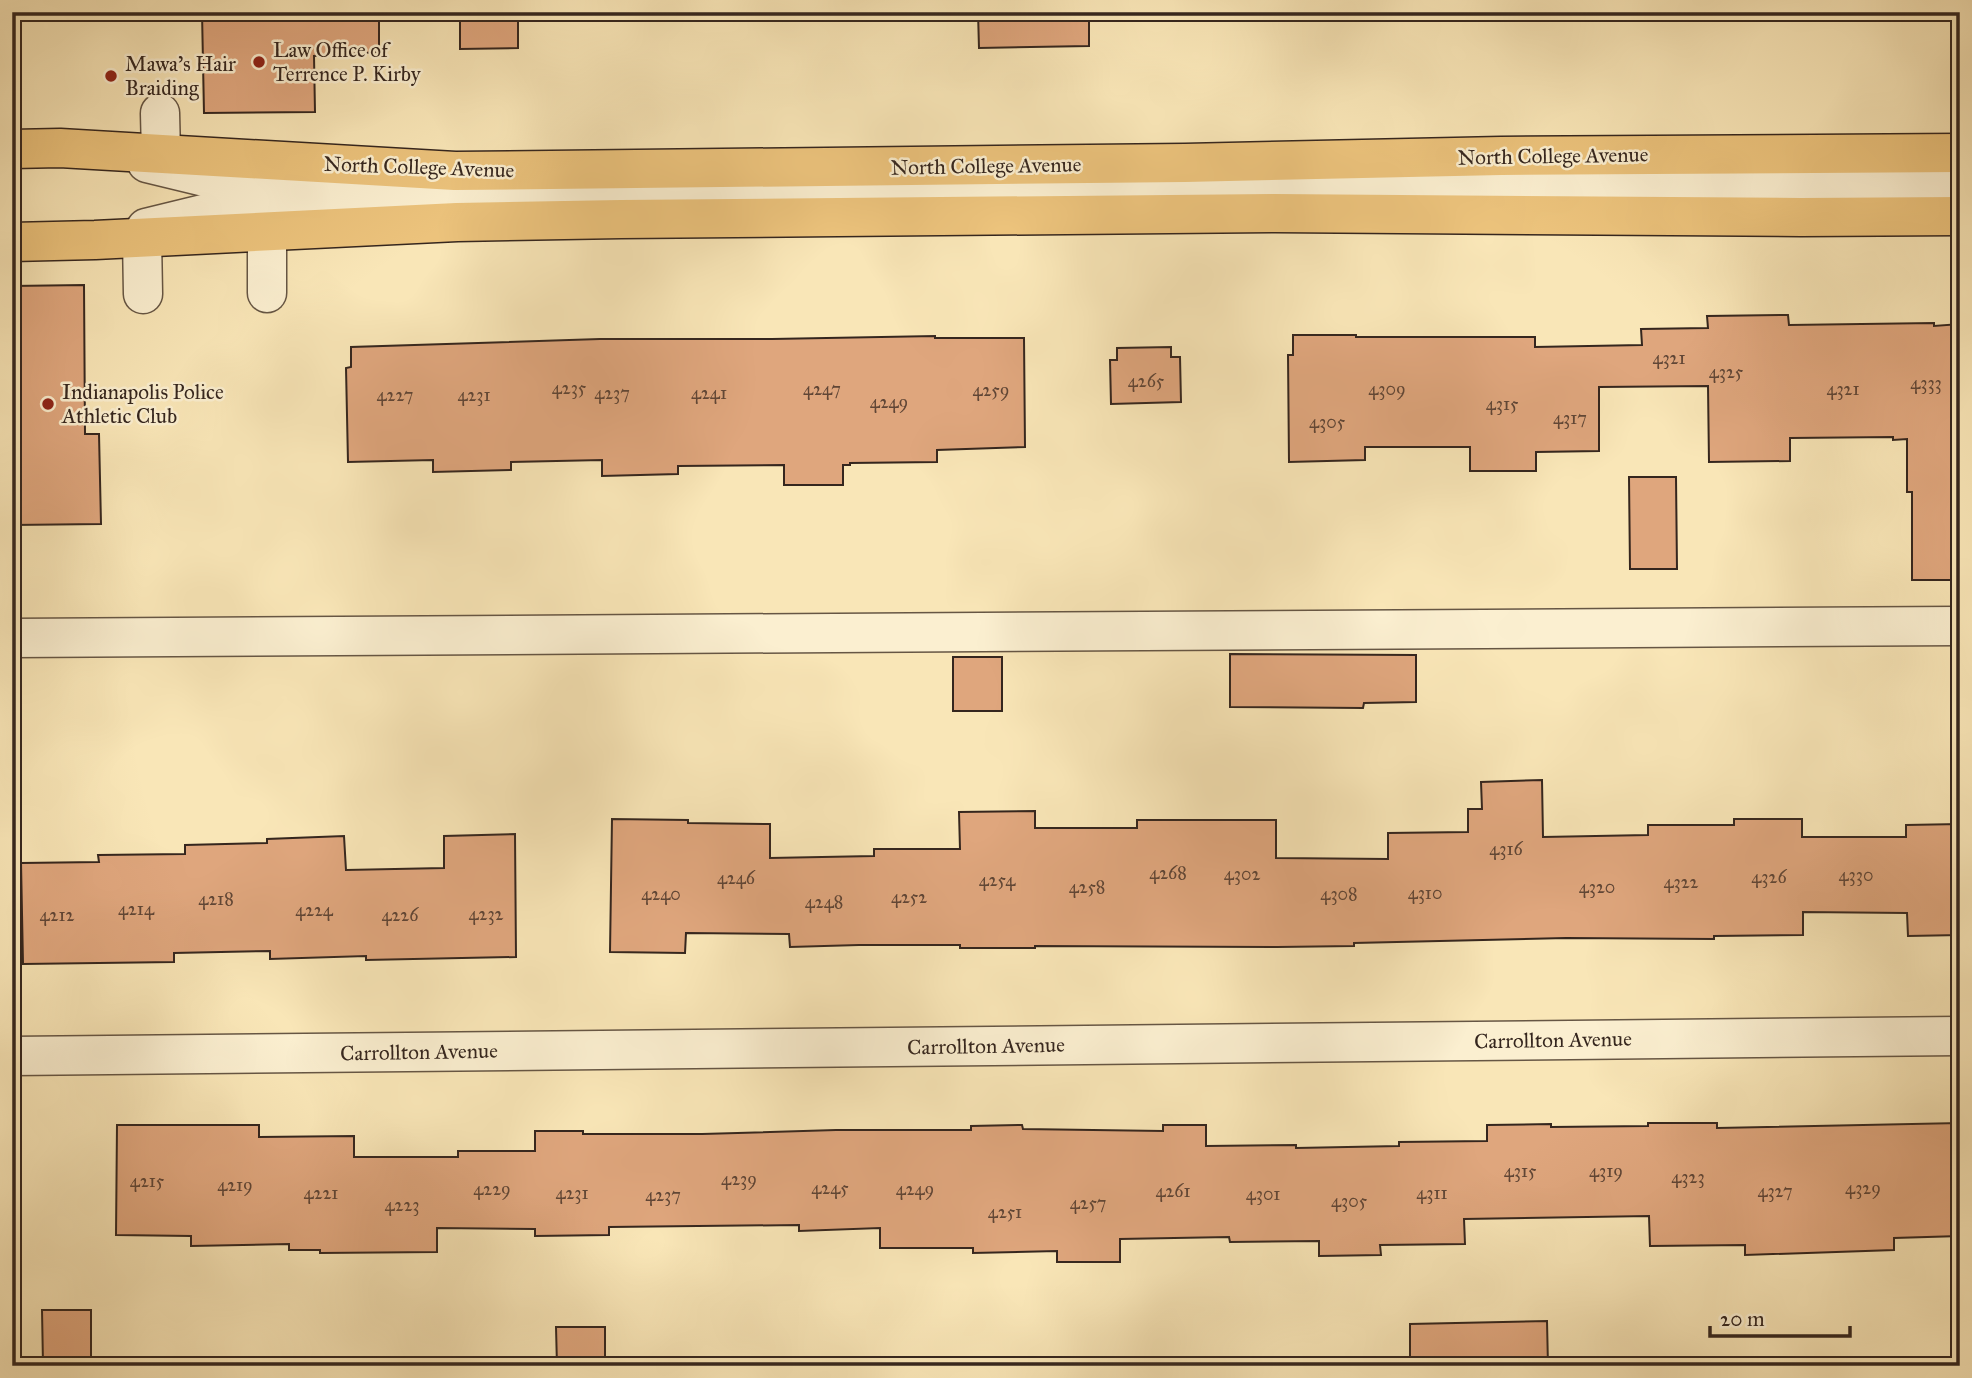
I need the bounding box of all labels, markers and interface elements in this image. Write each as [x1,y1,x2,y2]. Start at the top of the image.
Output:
place label: Law Office of Terrence P. Kirby [273,37,422,87]
place label: Mawa's Hair Braiding [125,51,236,101]
marker: Law Office of Terrence P. Kirby [251,54,267,70]
marker: Mawa's Hair Braiding [103,68,119,84]
street label: North College Avenue [1457,141,1649,171]
street label: North College Avenue [323,151,515,183]
street label: North College Avenue [890,151,1082,181]
house number: 4321 [1652,347,1686,369]
house number: 4325 [1709,361,1744,383]
house number: 4265 [1128,370,1165,392]
house number: 4333 [1910,372,1942,394]
house number: 4235 [552,377,587,399]
house number: 4247 [803,378,841,400]
house number: 4309 [1368,378,1406,400]
house number: 4321 [1826,378,1860,400]
place label: Indianapolis Police Athletic Club [61,379,224,429]
house number: 4259 [973,379,1009,401]
house number: 4237 [594,382,630,404]
house number: 4241 [691,382,727,404]
house number: 4227 [377,384,413,406]
house number: 4231 [457,384,491,406]
house number: 4249 [870,391,908,413]
house number: 4315 [1486,393,1519,415]
marker: Indianapolis Police Athletic Club [40,396,56,412]
house number: 4317 [1553,407,1587,429]
house number: 4305 [1309,411,1346,433]
house number: 4316 [1489,838,1524,860]
house number: 4268 [1149,862,1187,884]
house number: 4302 [1224,863,1260,885]
house number: 4330 [1839,864,1873,886]
house number: 4326 [1751,866,1787,888]
house number: 4246 [717,867,756,889]
house number: 4254 [979,869,1016,891]
house number: 4322 [1664,871,1699,893]
house number: 4258 [1069,876,1105,898]
house number: 4320 [1579,876,1615,898]
house number: 4310 [1408,882,1442,904]
house number: 4240 [641,883,681,905]
house number: 4308 [1320,883,1358,905]
house number: 4252 [891,886,927,908]
house number: 4218 [198,888,234,910]
house number: 4248 [805,891,843,913]
house number: 4214 [118,898,155,920]
house number: 4224 [295,899,334,921]
house number: 4232 [469,903,504,925]
house number: 4212 [40,904,75,926]
house number: 4226 [382,904,419,926]
street label: Carrollton Avenue [1474,1026,1632,1054]
street label: Carrollton Avenue [907,1032,1065,1060]
street label: Carrollton Avenue [340,1038,498,1066]
house number: 4315 [1504,1160,1537,1182]
house number: 4319 [1589,1160,1623,1182]
house number: 4323 [1671,1166,1705,1188]
house number: 4239 [721,1168,757,1190]
house number: 4215 [130,1170,165,1192]
house number: 4219 [217,1174,253,1196]
house number: 4245 [811,1177,849,1199]
house number: 4329 [1845,1177,1881,1199]
house number: 4229 [473,1178,511,1200]
house number: 4249 [896,1178,934,1200]
house number: 4261 [1155,1180,1191,1202]
house number: 4327 [1757,1180,1793,1202]
house number: 4221 [304,1182,338,1204]
house number: 4231 [555,1182,589,1204]
house number: 4311 [1416,1182,1448,1204]
house number: 4301 [1246,1183,1280,1205]
house number: 4237 [645,1184,681,1206]
house number: 4305 [1331,1190,1368,1212]
house number: 4257 [1070,1192,1106,1214]
house number: 4223 [385,1194,419,1216]
house number: 4251 [988,1201,1022,1223]
scale bar [1710,1294,1850,1338]
text: 20 m [1720,1306,1765,1332]

